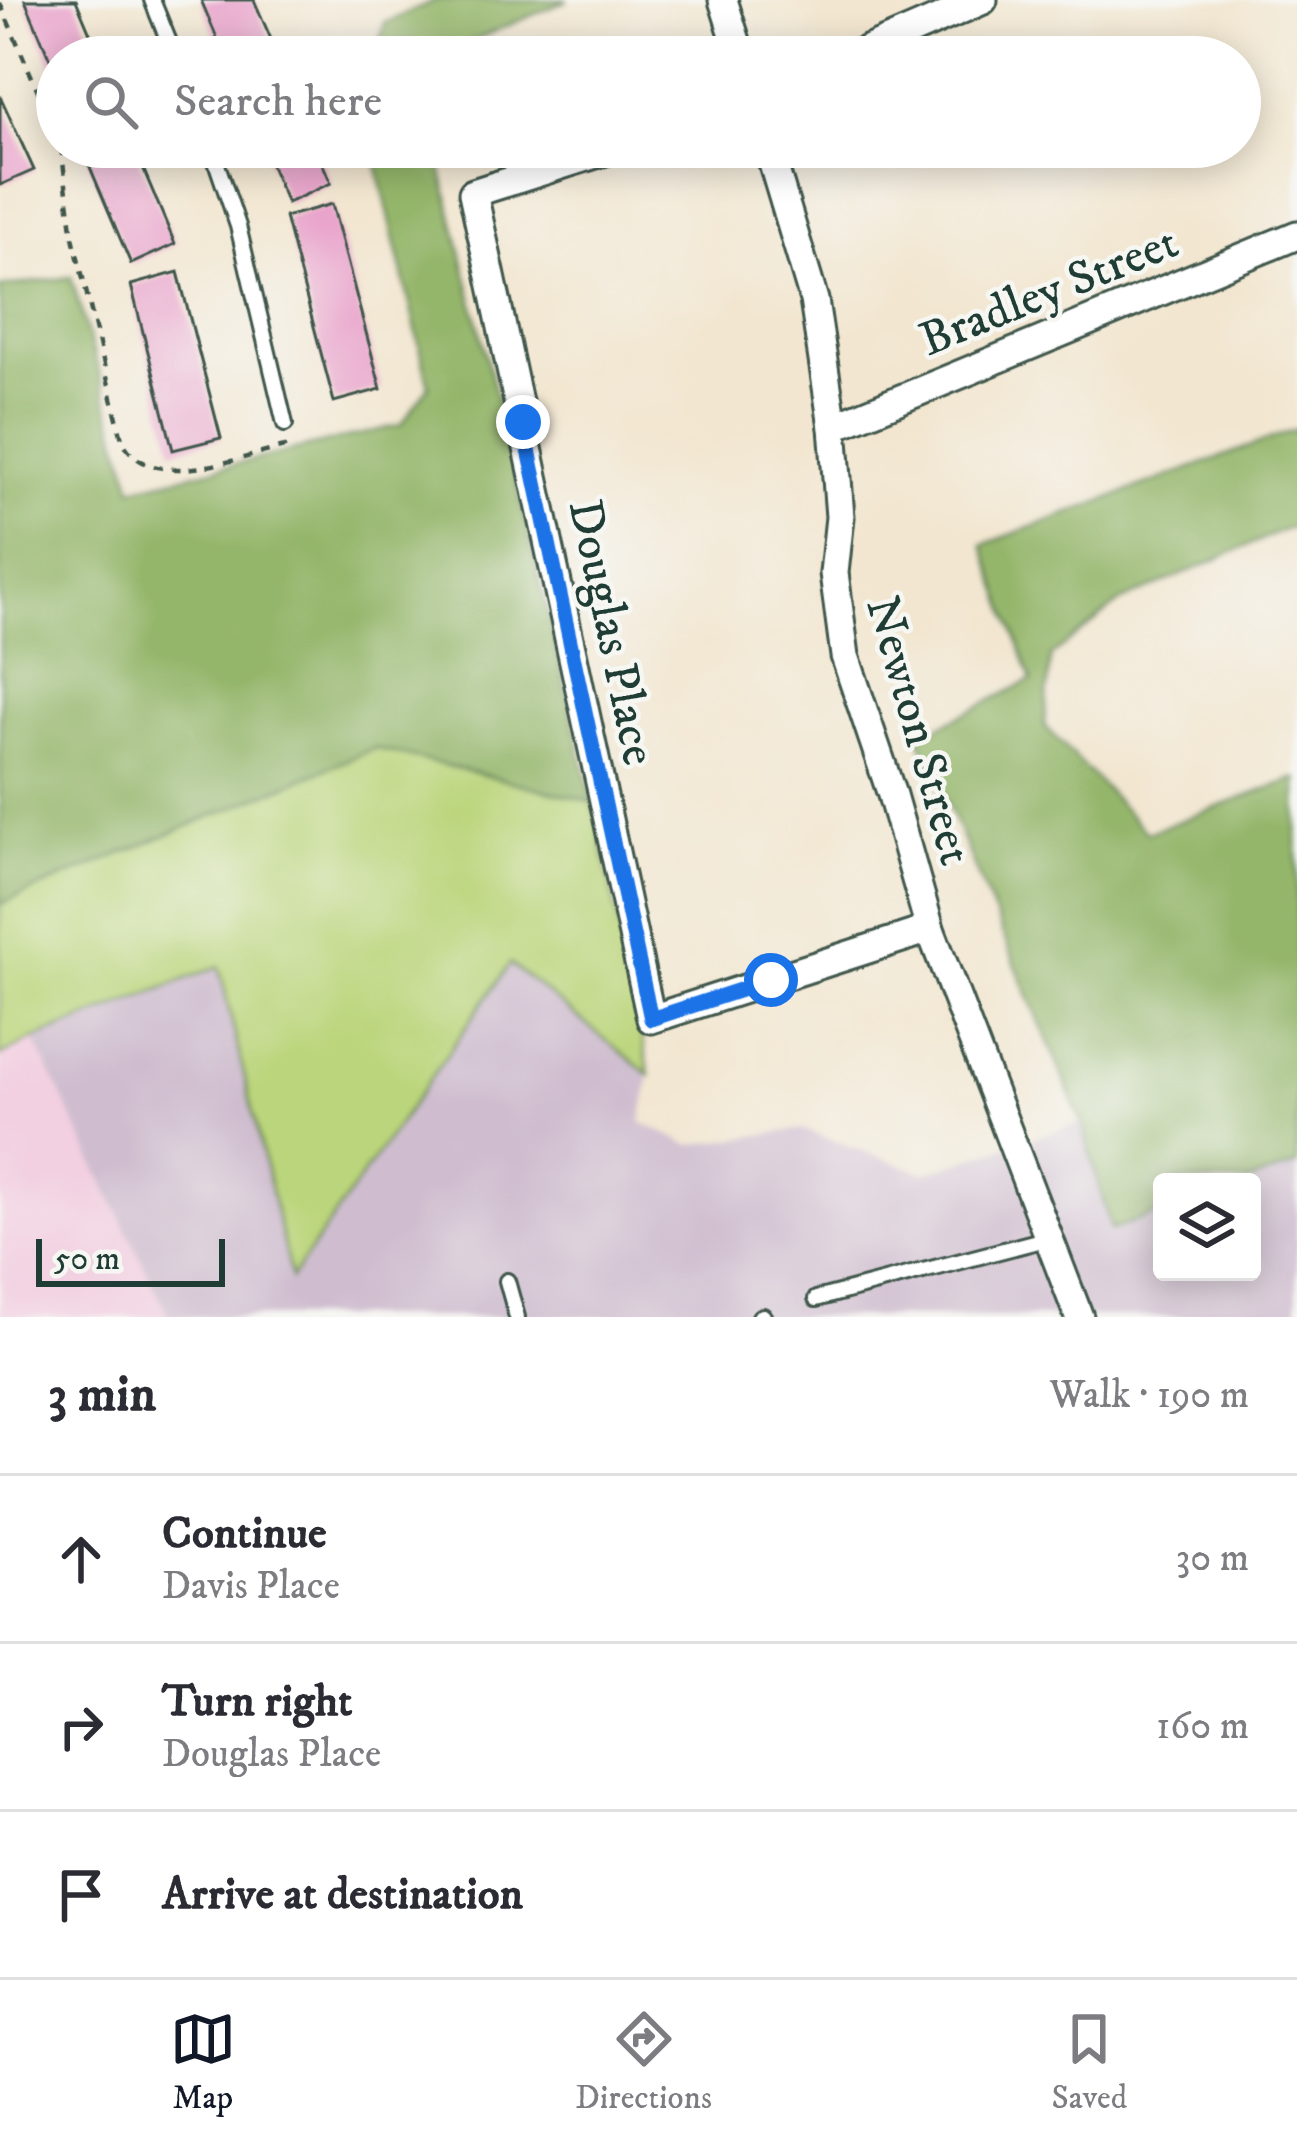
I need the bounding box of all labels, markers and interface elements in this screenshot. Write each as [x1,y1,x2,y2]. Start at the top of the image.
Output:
search box [36,36,1261,168]
icon: search [78,69,144,135]
text: Search here [174,74,382,130]
street label: Bradley Street [911,213,1187,371]
route end [496,395,550,449]
street label: Douglas Place [554,494,668,771]
street label: Newton Street [851,590,985,872]
route start [744,953,798,1007]
map controls [1153,1173,1261,1281]
button: layers [1153,1173,1261,1281]
scale bar [36,1233,225,1286]
text: 50 m [54,1239,120,1280]
text: 3 min [48,1363,156,1427]
text: Walk · 190 m [1050,1371,1249,1420]
text: Continue [162,1506,327,1562]
icon: ahead [48,1526,114,1592]
text: 30 m [1176,1534,1249,1583]
text: Davis Place [162,1562,340,1611]
text: Turn right [162,1674,352,1730]
icon: right [48,1694,114,1760]
text: 160 m [1156,1702,1249,1751]
text: Douglas Place [162,1730,381,1779]
icon: arrive [48,1862,114,1928]
text: Arrive at destination [162,1867,523,1923]
tab: Map [170,2006,236,2119]
tab: Directions [575,2006,712,2119]
tab: Saved [1051,2006,1127,2119]

